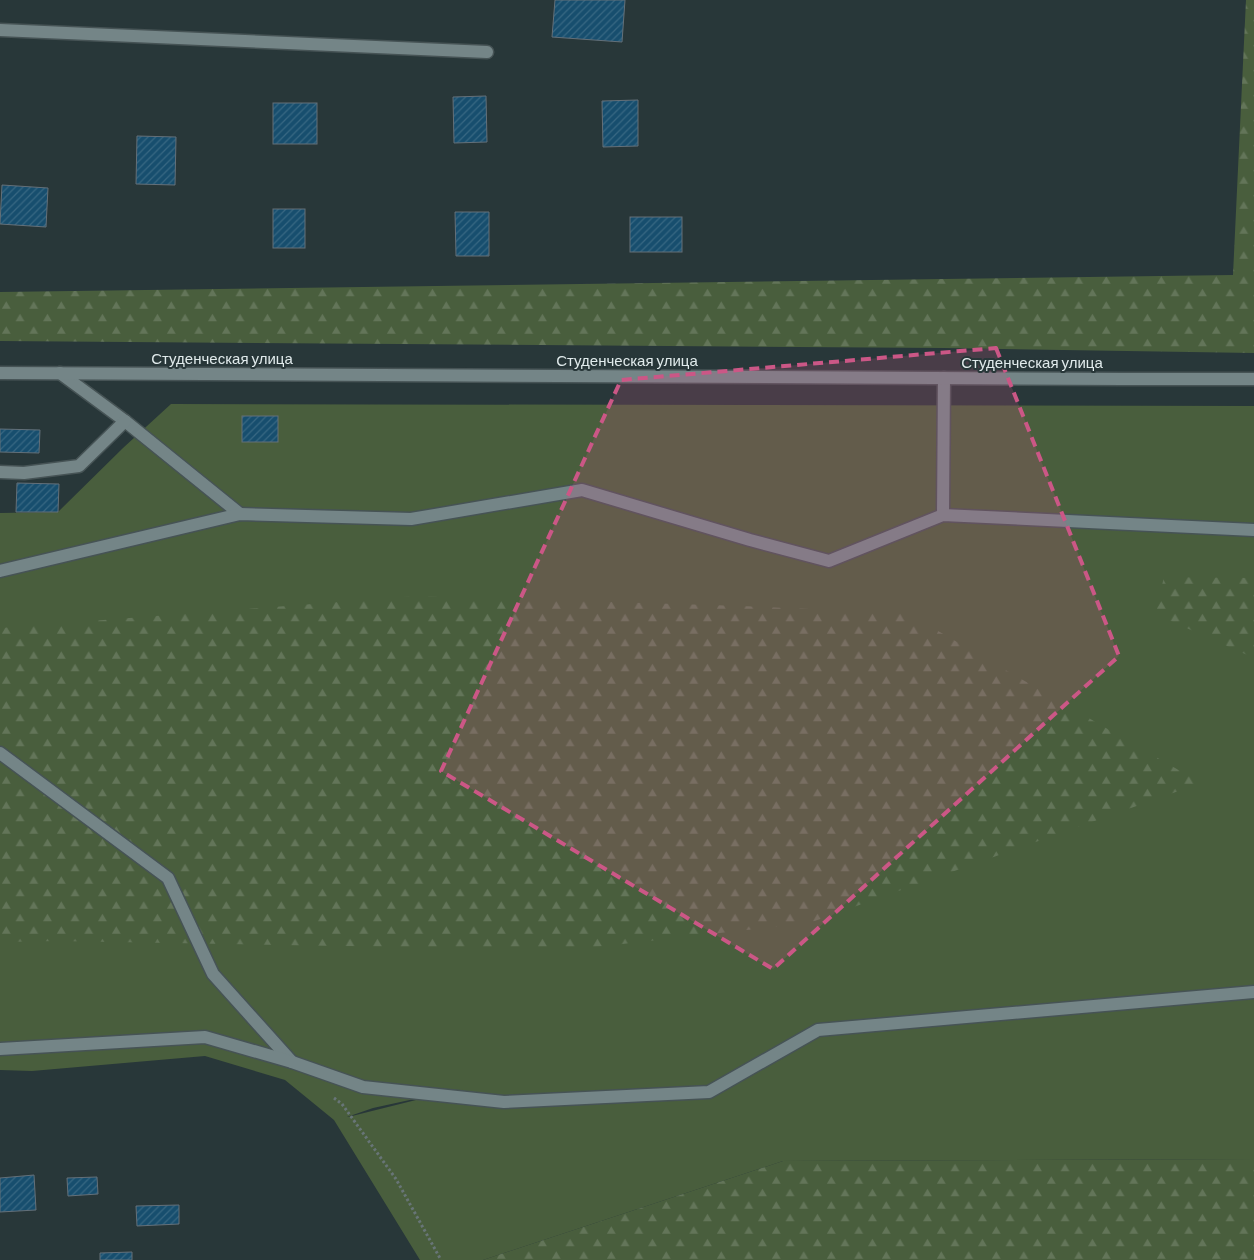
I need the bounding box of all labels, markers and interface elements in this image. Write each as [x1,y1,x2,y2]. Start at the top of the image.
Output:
street label: Студенческая улица [151,349,293,367]
street label: Студенческая улица [556,351,698,369]
street label: Студенческая улица [961,353,1103,371]

